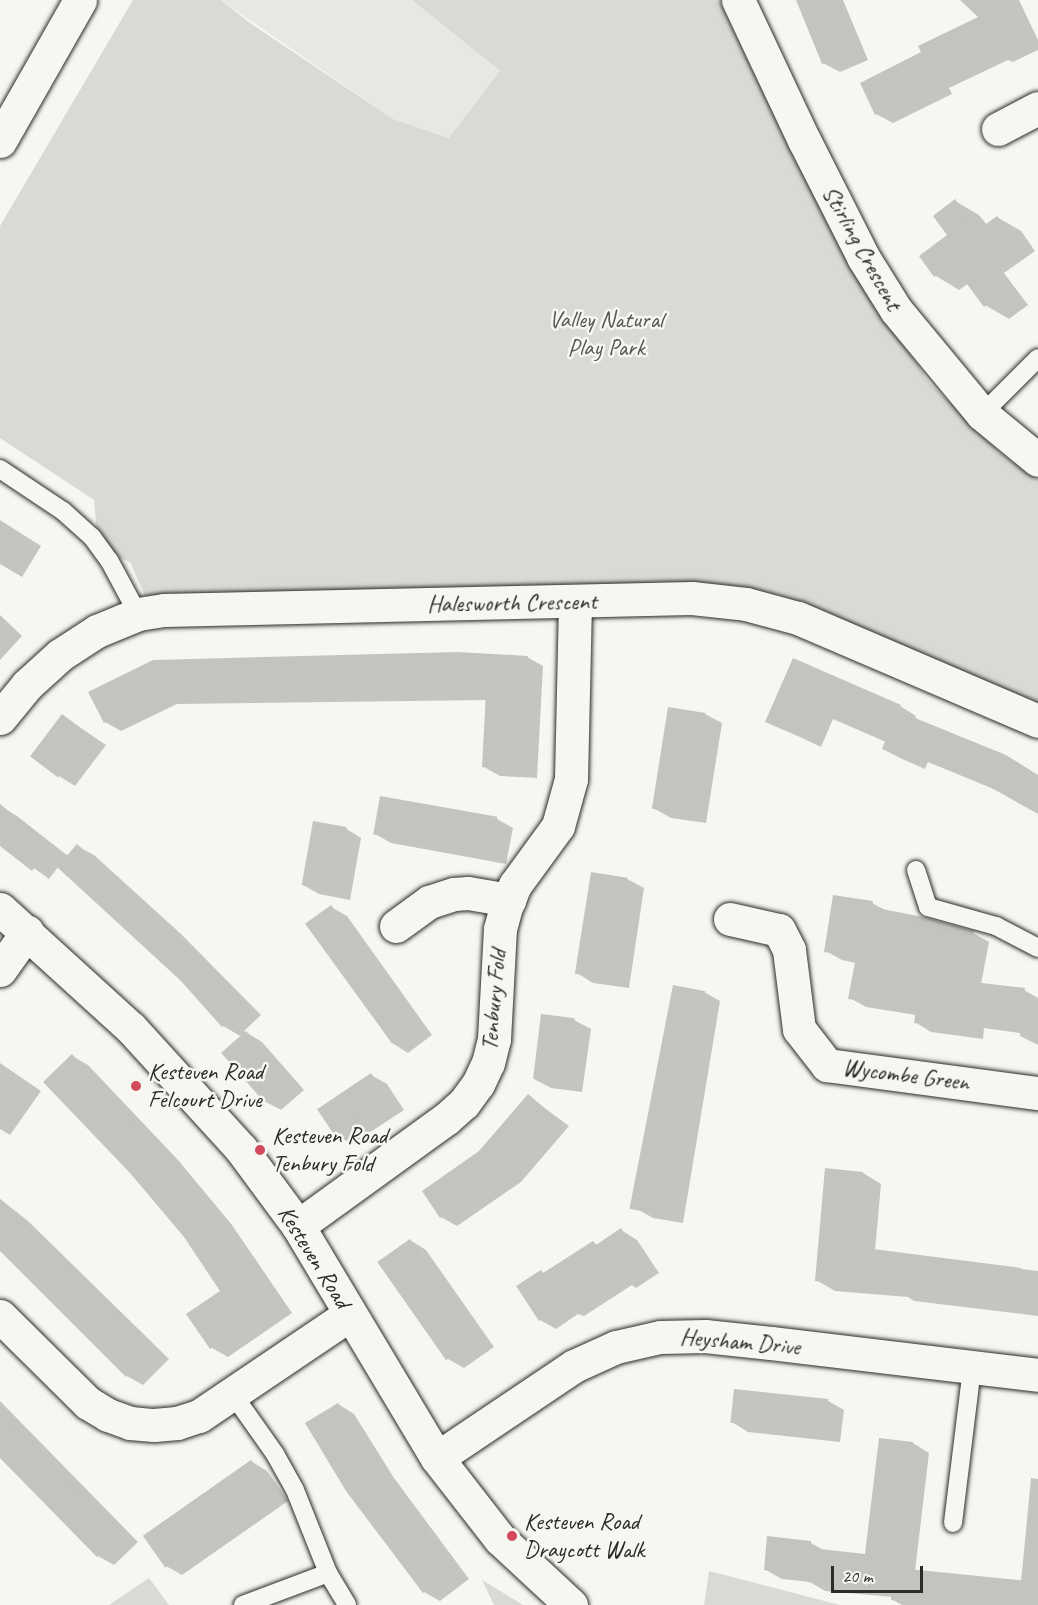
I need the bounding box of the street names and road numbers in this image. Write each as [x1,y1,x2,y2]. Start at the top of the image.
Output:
street label: Stirling Crescent [816,180,908,316]
street label: Halesworth Crescent [427,587,597,619]
street label: Tenbury Fold [475,948,513,1052]
street label: Wycombe Green [841,1053,971,1097]
street label: Kesteven Road [271,1201,357,1313]
street label: Heysham Drive [679,1322,801,1362]

